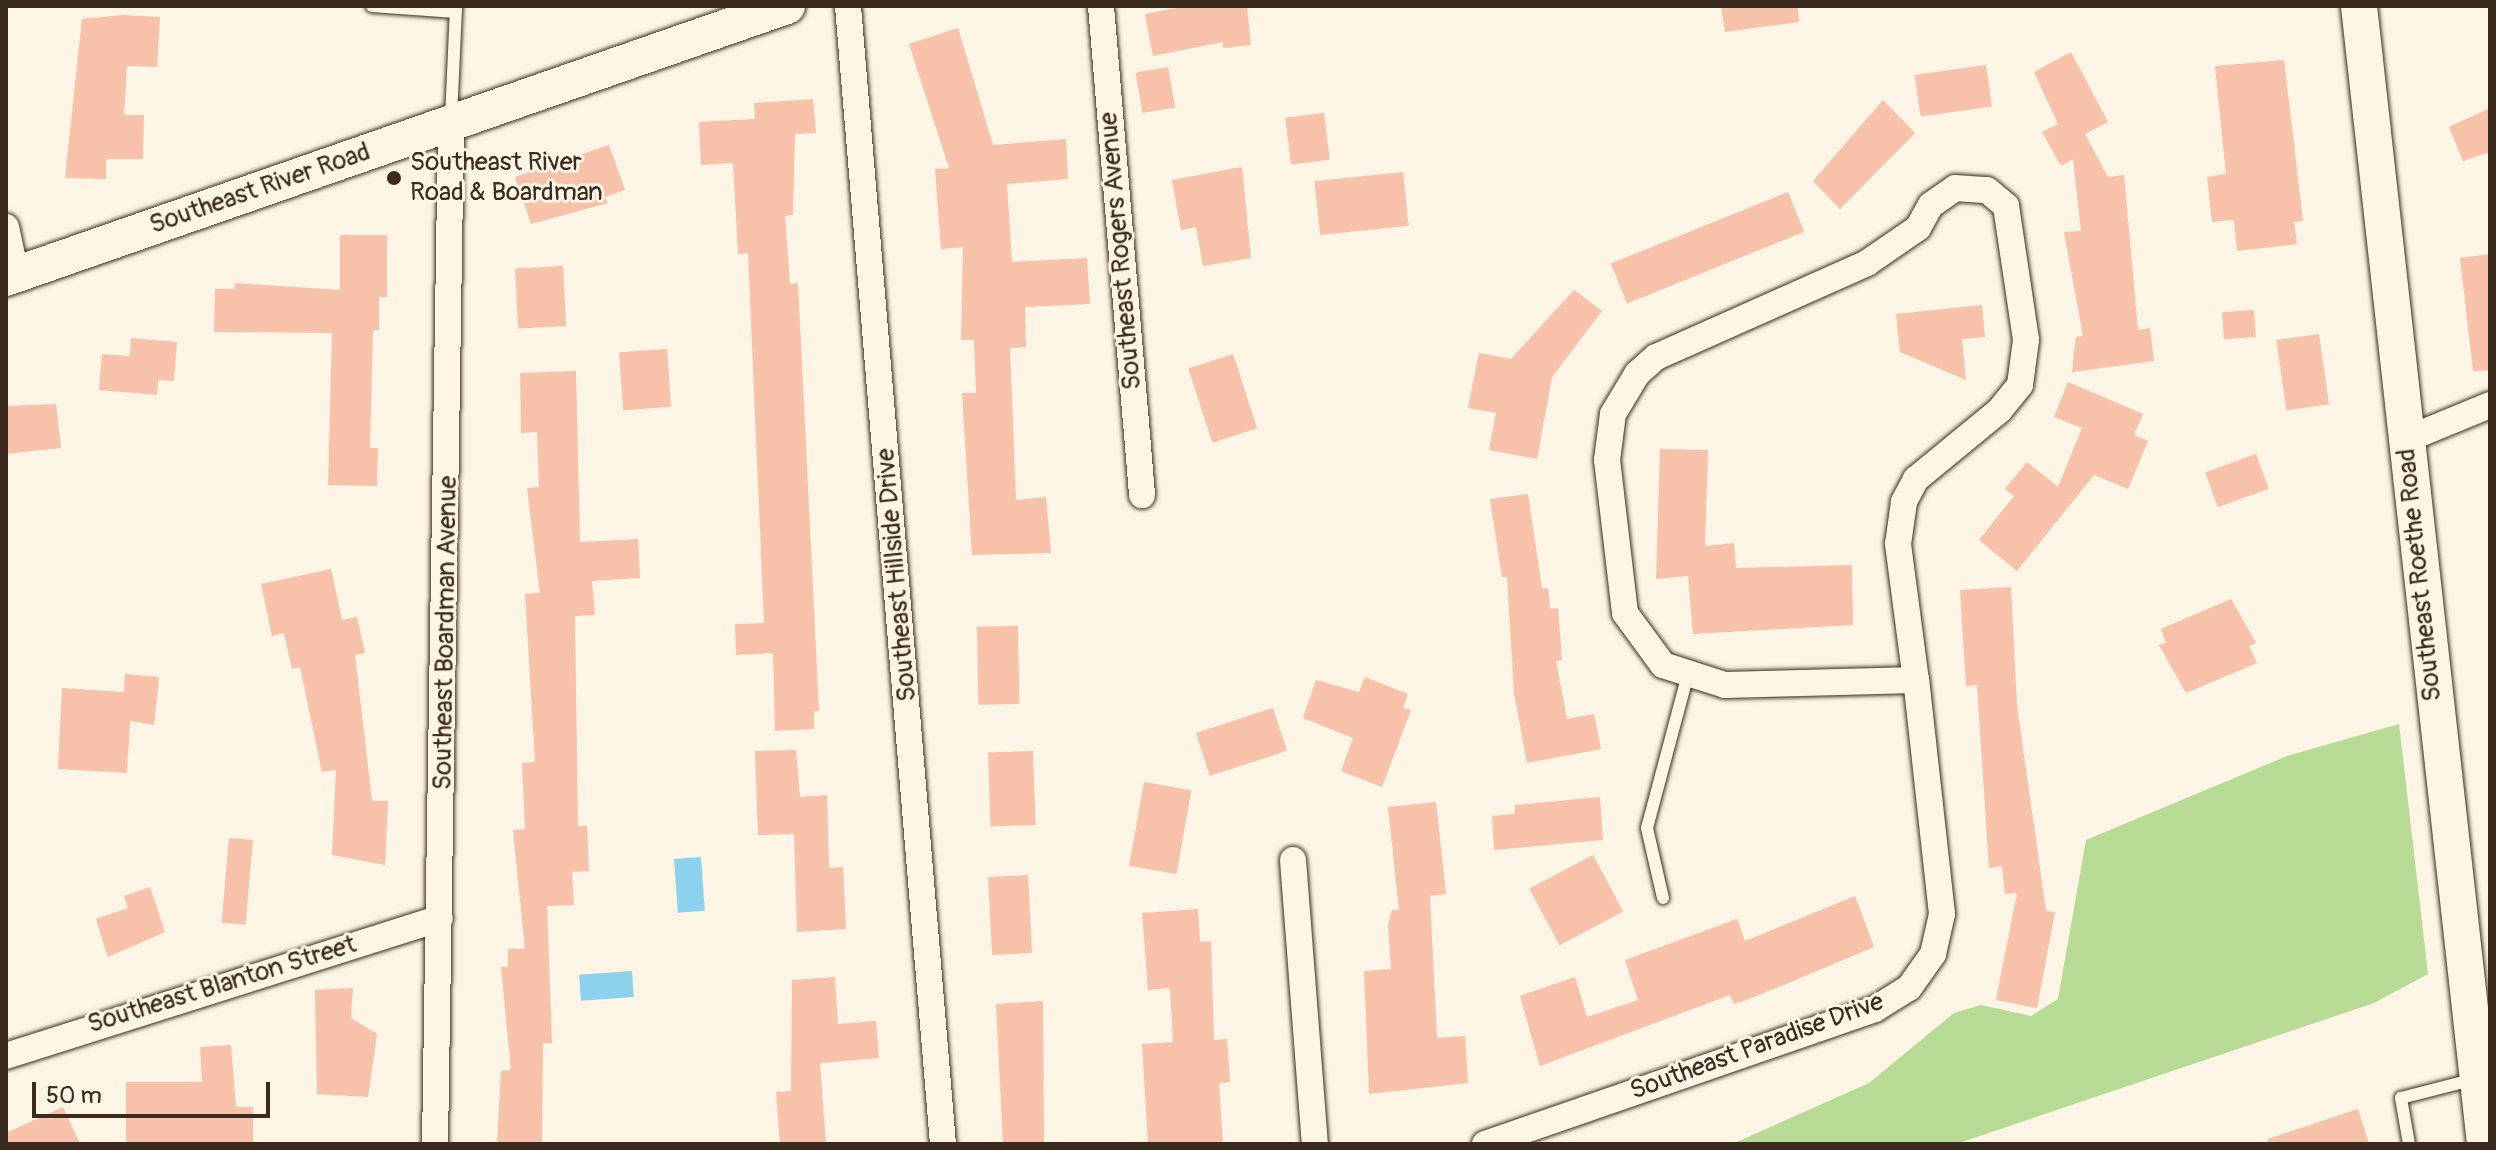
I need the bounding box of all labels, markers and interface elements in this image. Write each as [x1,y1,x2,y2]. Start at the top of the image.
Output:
street label: Southeast Rogers Avenue [1093,111,1149,391]
street label: Southeast River Road [146,137,374,241]
place label: Southeast River Road & Boardman [410,147,603,208]
marker: Southeast River Road & Boardman [385,169,403,187]
street label: Southeast Hillside Drive [870,447,924,703]
street label: Southeast Roethe Road [2391,447,2449,703]
street label: Southeast Boardman Avenue [428,476,464,790]
street label: Southeast Blanton Street [84,929,360,1041]
street label: Southeast Paradise Drive [1626,987,1888,1107]
scale bar [36,1066,274,1116]
text: 50 m [46,1081,102,1110]

